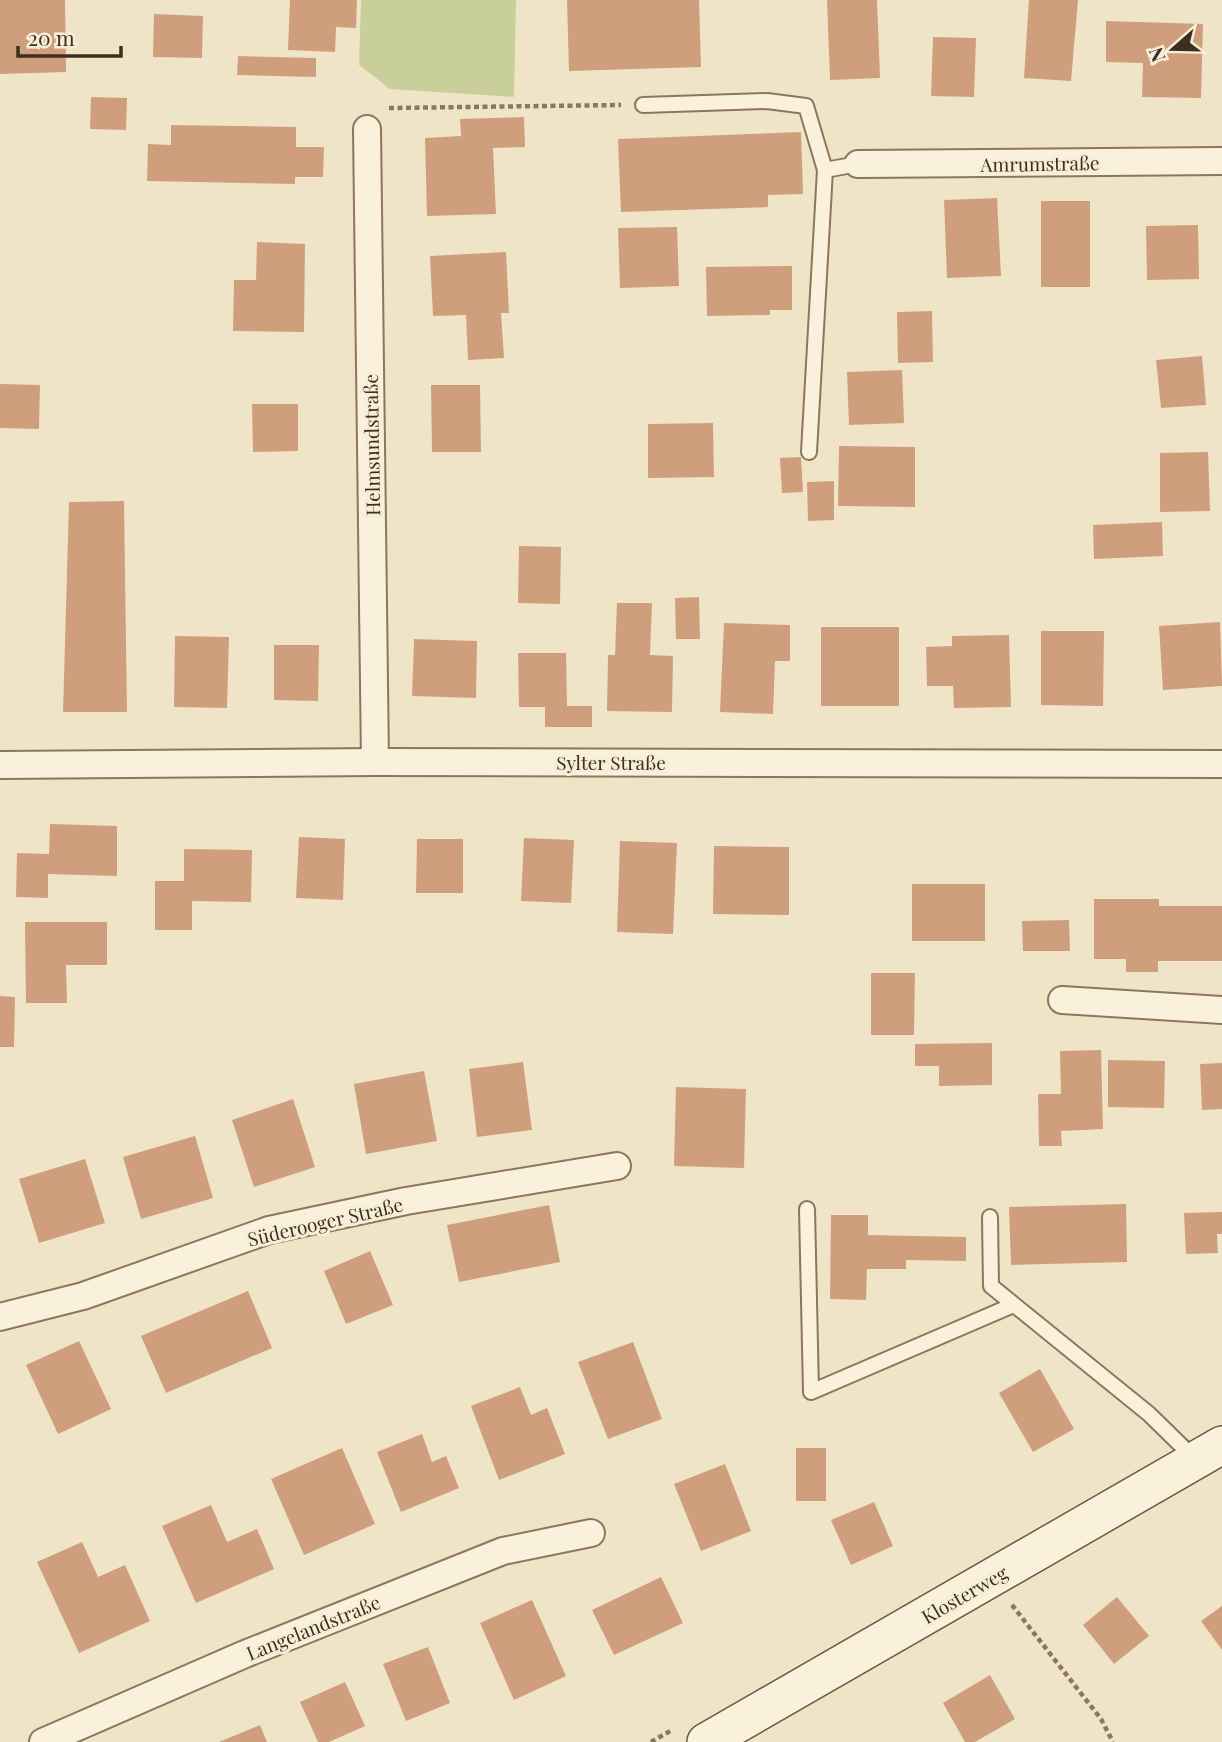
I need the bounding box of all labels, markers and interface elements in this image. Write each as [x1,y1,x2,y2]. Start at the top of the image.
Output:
scale bar [18,14,121,58]
north arrow [1138,14,1208,84]
text: 20 m [28,23,75,51]
text: N [1141,44,1171,66]
street label: Amrumstraße [979,149,1100,177]
street label: Helmsundstraße [357,374,385,516]
street label: Sylter Straße [556,749,666,775]
street label: Süderooger Straße [245,1190,405,1252]
street label: Klosterweg [916,1559,1012,1629]
street label: Langelandstraße [242,1588,384,1666]

